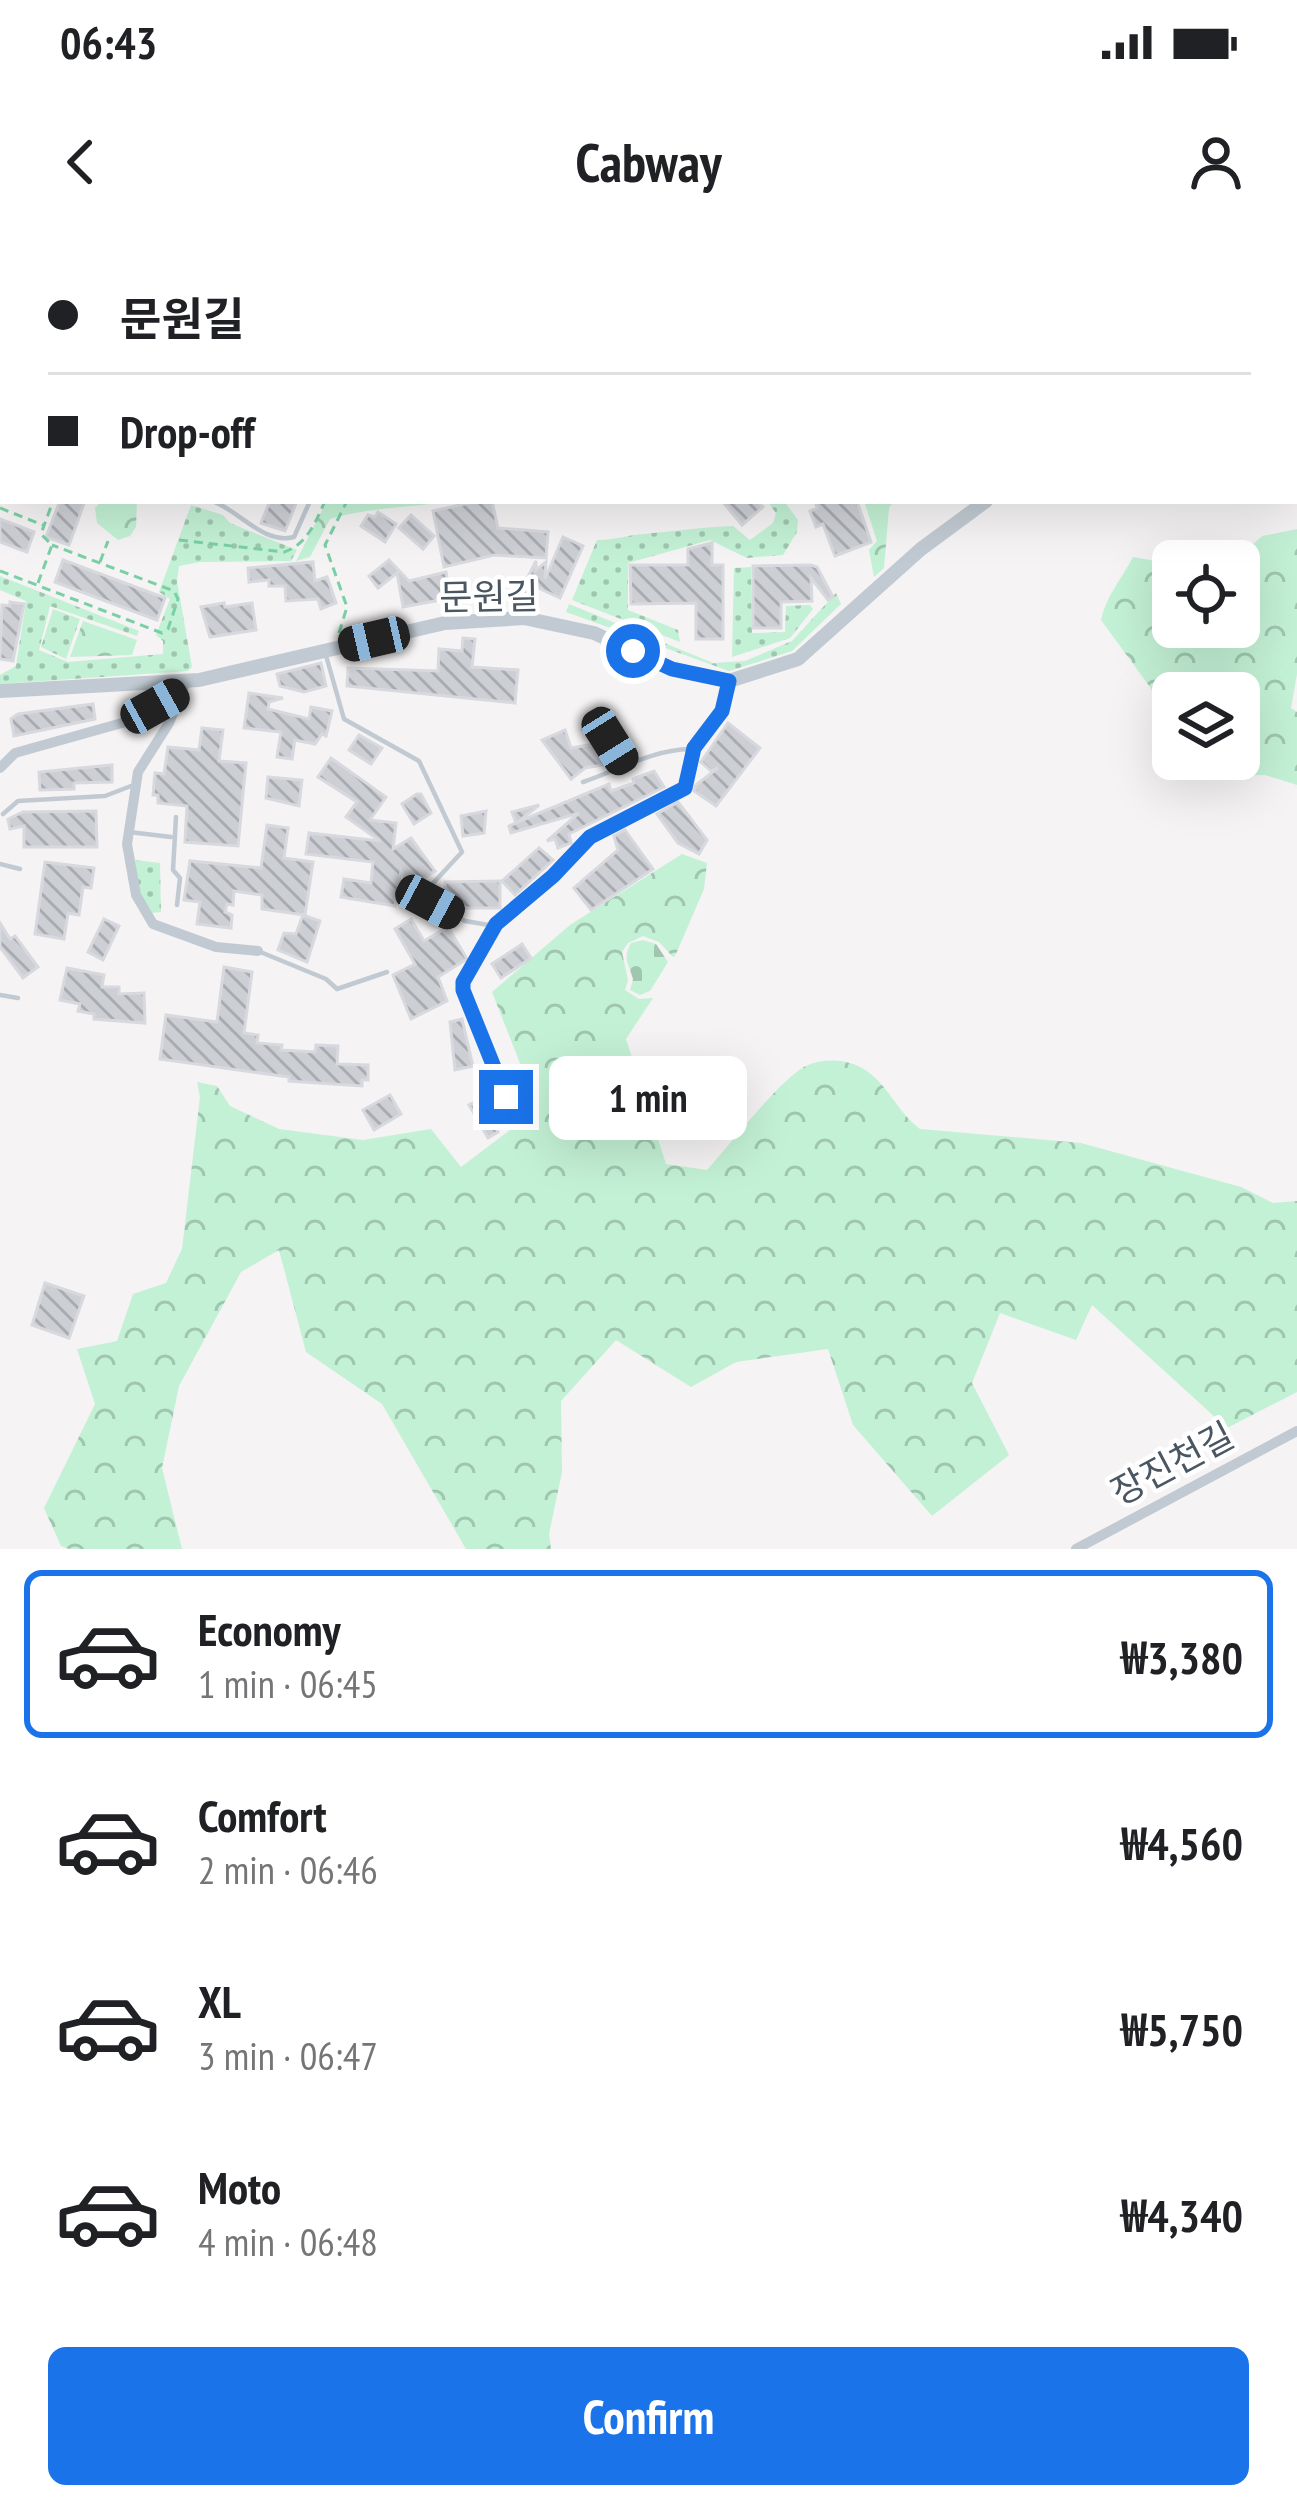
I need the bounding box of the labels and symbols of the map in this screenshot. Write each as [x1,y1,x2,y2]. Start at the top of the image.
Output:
street label: 문원길 [439,572,539,620]
car [335,613,413,665]
route start [606,624,660,678]
car [115,673,195,739]
car [576,701,644,781]
car [390,869,470,935]
callout: 1 min [548,1055,746,1139]
route end [479,1070,533,1124]
street label: 장진천길 [1102,1411,1242,1515]

